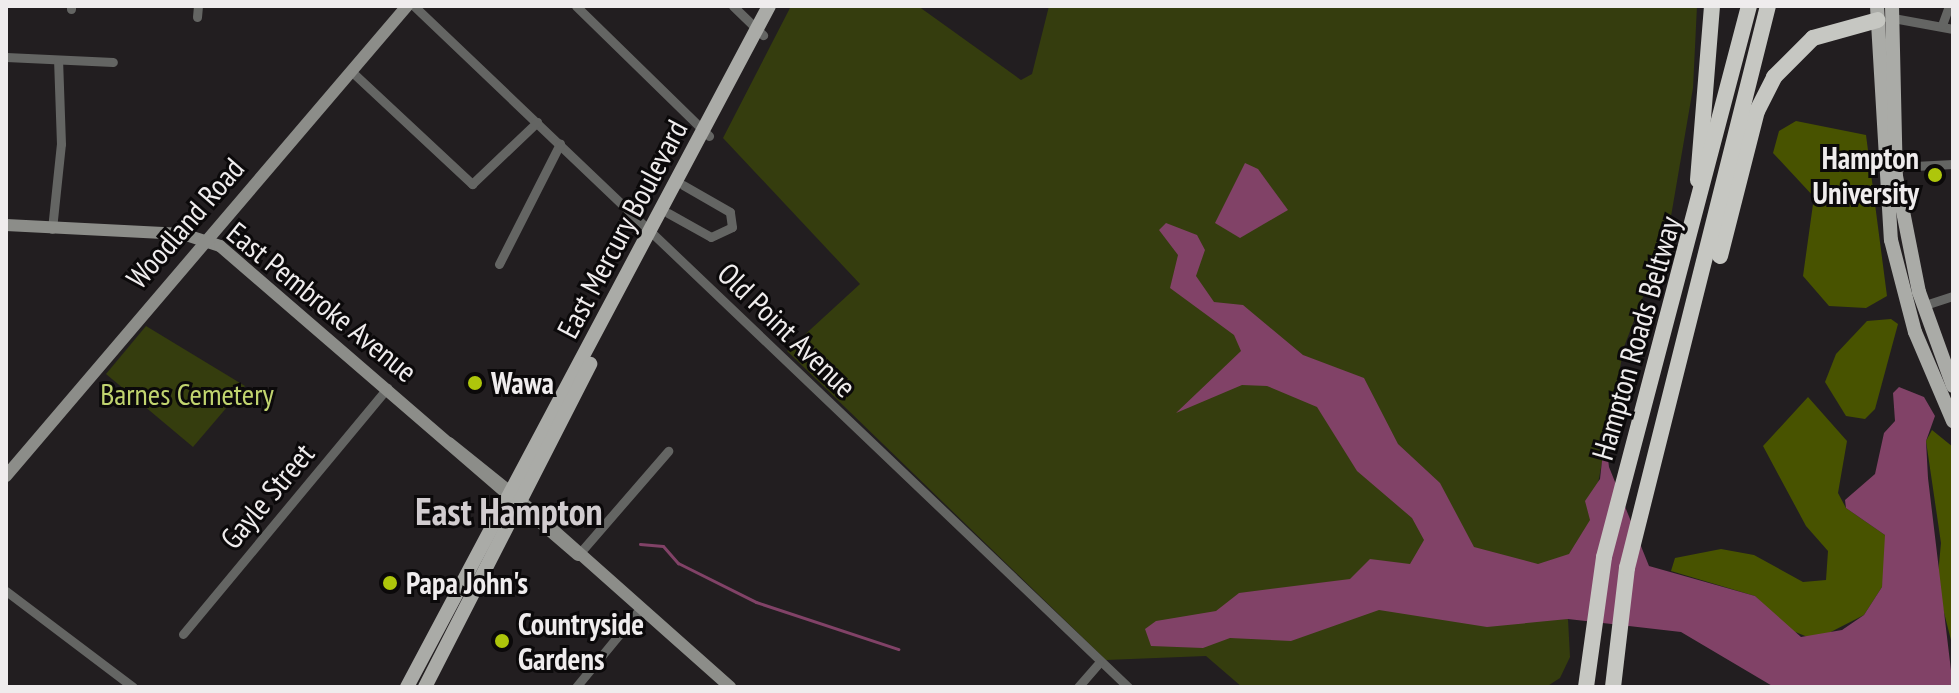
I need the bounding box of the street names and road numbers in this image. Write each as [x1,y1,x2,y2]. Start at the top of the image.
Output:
street label: East Mercury Boulevard [549,113,695,345]
street label: Woodland Road [119,151,251,295]
street label: Hampton Roads Beltway [1584,212,1688,464]
street label: East Pembroke Avenue [220,214,424,390]
street label: Old Point Avenue [710,255,864,405]
street label: Gayle Street [213,436,321,556]

